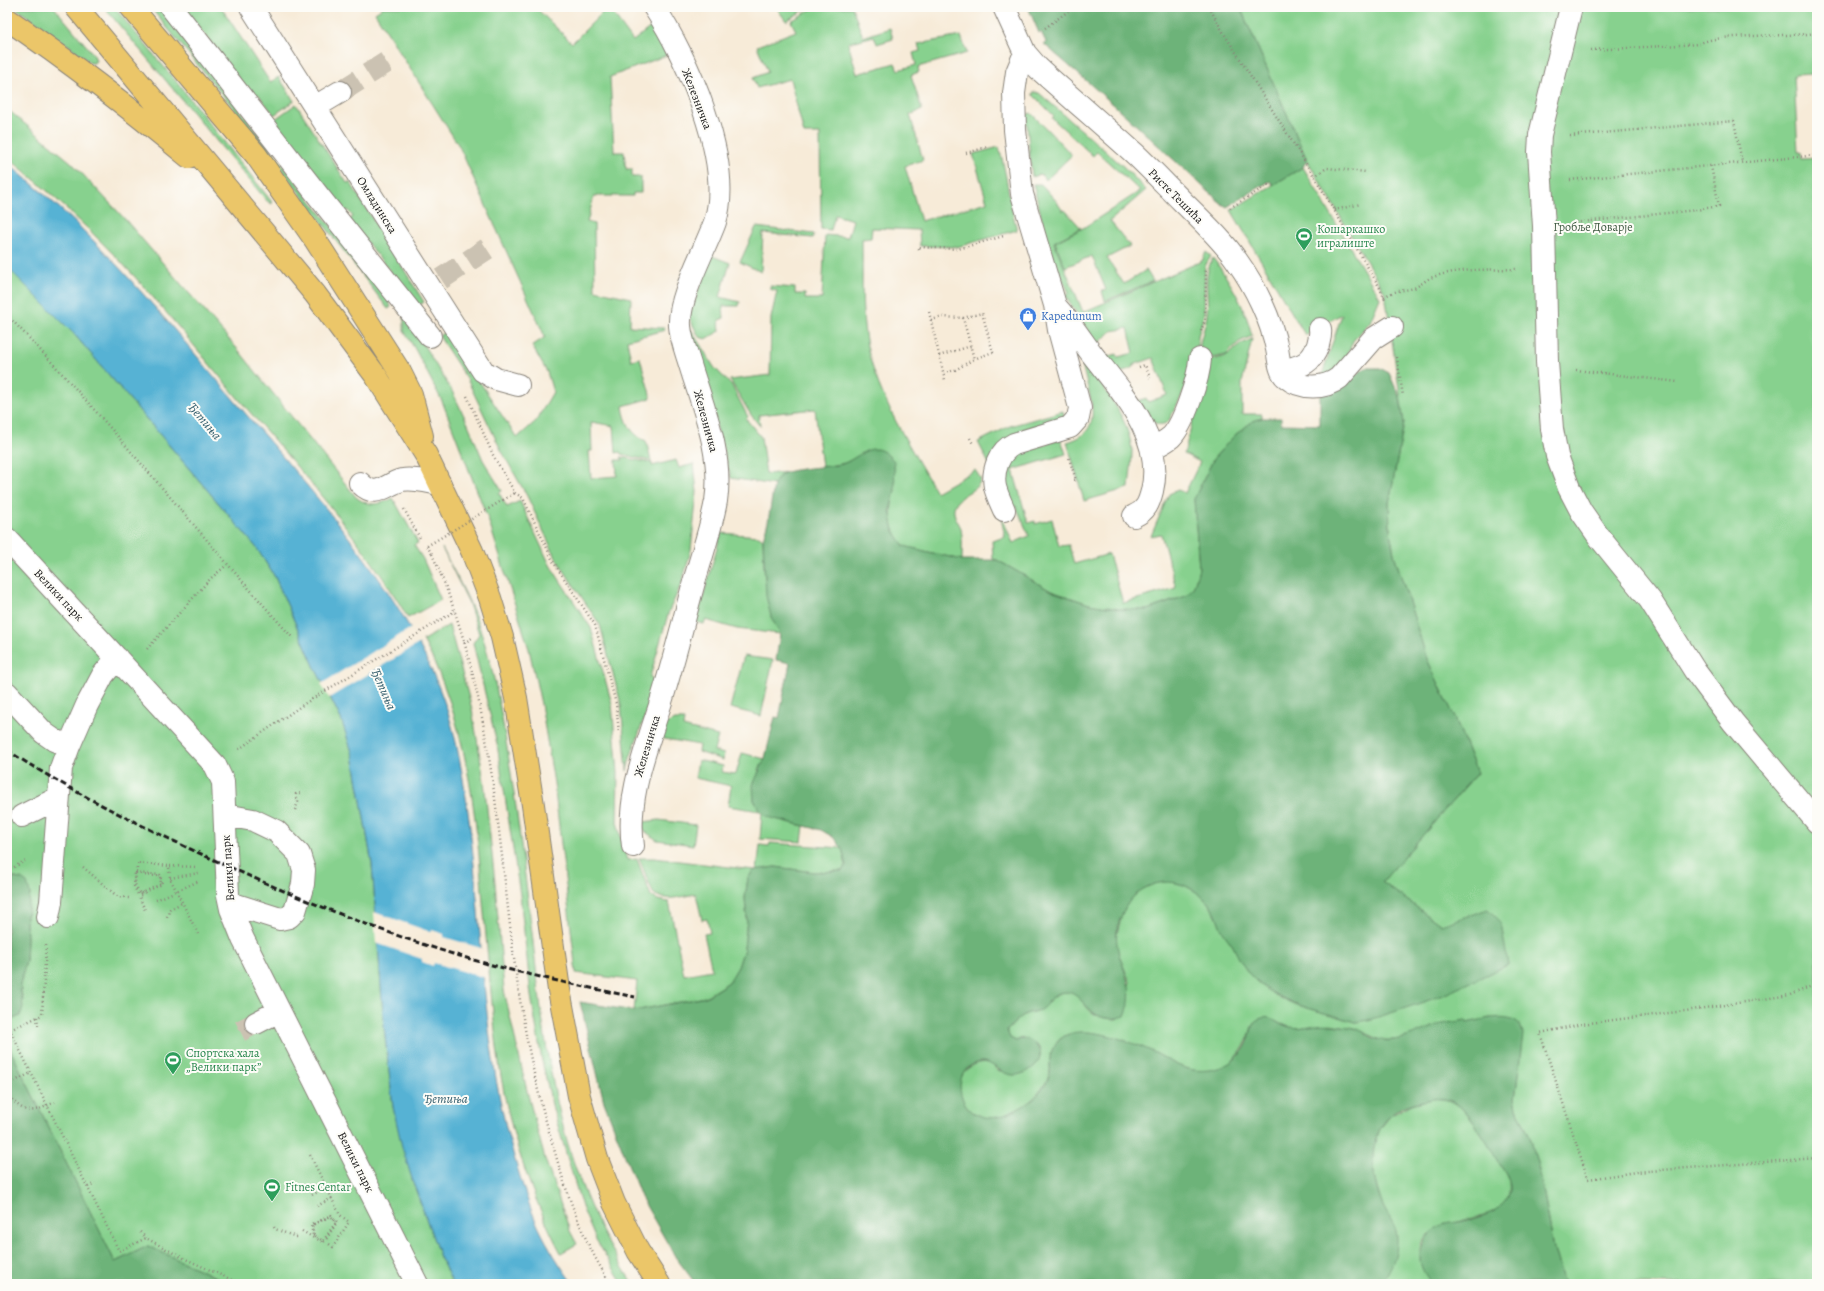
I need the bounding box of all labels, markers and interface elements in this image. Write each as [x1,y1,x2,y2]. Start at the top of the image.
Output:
street label: Железничка [678,66,716,132]
street label: Ристе Тешића [1145,165,1207,227]
street label: Омладинска [353,173,401,237]
park label: Гробље Доварје [1553,219,1633,235]
place label: Кошаркашко игралиште [1317,221,1385,251]
sports icon: Кошаркашко игралиште [1294,226,1314,251]
shop icon: Kapedunum [1018,306,1038,331]
place label: Kapedunum [1041,308,1102,324]
street label: Железничка [690,388,722,454]
water label: Ђетиња [185,399,225,443]
street label: Велики парк [31,565,87,625]
water label: Ђетиња [368,666,400,712]
street label: Железничка [630,713,664,779]
street label: Велики парк [218,834,238,902]
place label: Спортска хала „Велики парк” [186,1045,261,1075]
sports icon: Спортска хала „Велики парк” [163,1050,183,1075]
water label: Ђетиња [424,1090,468,1107]
street label: Велики парк [334,1129,378,1195]
sports icon: Fitnes Centar [262,1177,282,1202]
place label: Fitnes Centar [285,1179,351,1195]

